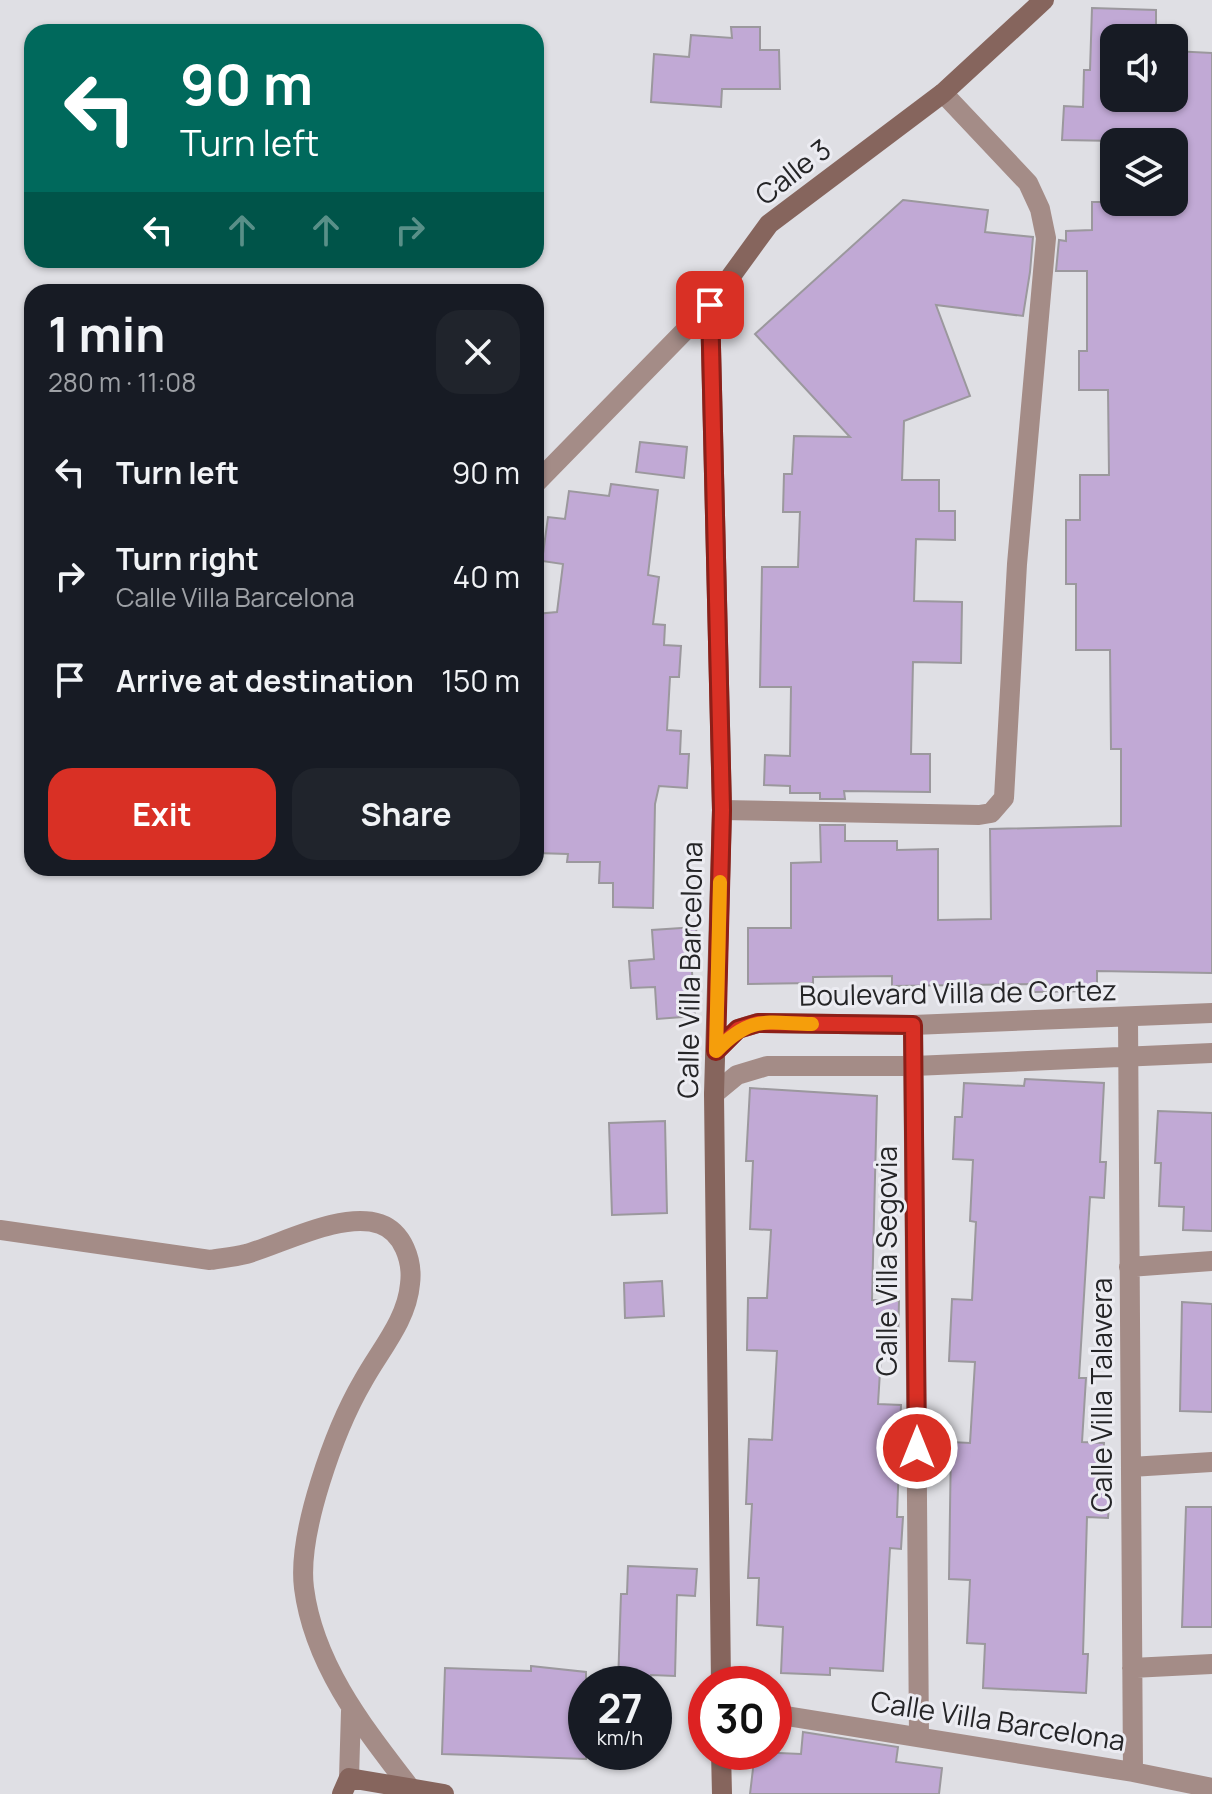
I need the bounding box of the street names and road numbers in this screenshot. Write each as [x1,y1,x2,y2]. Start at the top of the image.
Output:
street label: Calle 3 [747,130,838,213]
street label: Calle Villa Barcelona [668,841,710,1099]
street label: Boulevard Villa de Cortez [799,970,1117,1014]
street label: Calle Villa Segovia [867,1146,905,1376]
street label: Calle Villa Talavera [1082,1278,1120,1512]
street label: Calle Villa Barcelona [868,1681,1128,1759]

